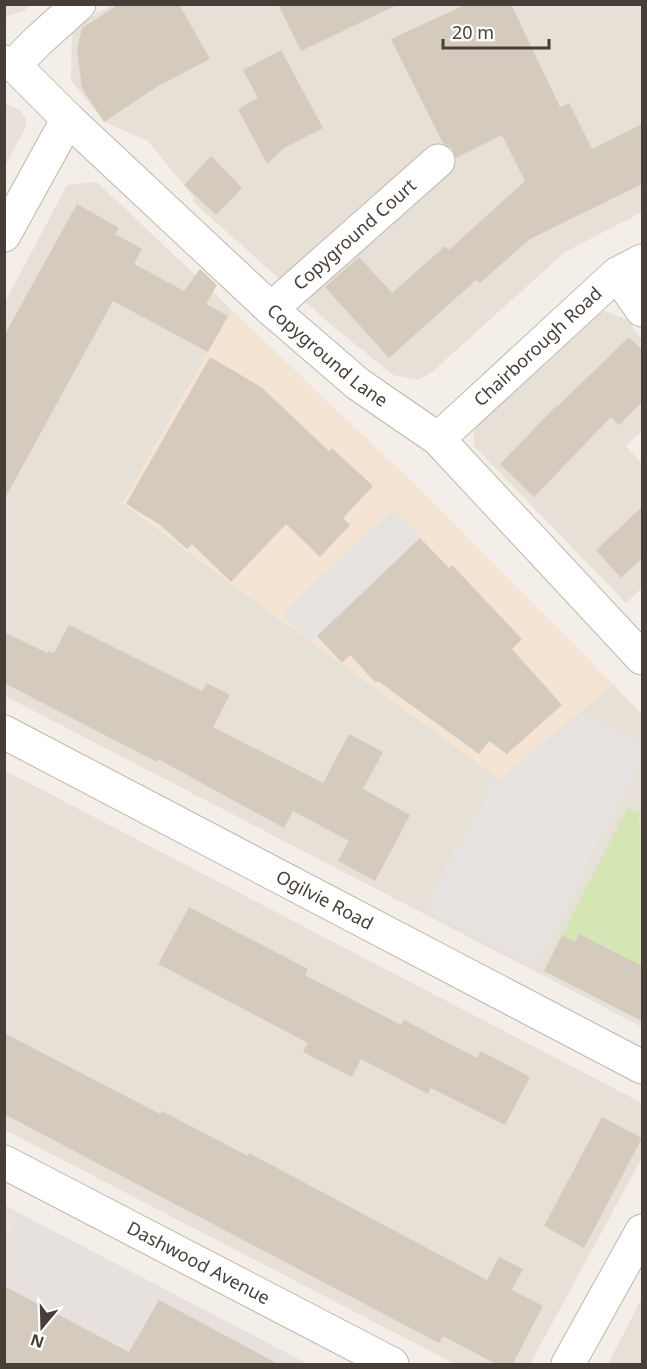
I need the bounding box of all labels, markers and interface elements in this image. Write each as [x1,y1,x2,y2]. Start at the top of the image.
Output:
scale bar [443,12,550,50]
text: 20 m [452,20,494,44]
street label: Copyground Court [288,173,421,295]
street label: Chairborough Road [468,281,606,411]
street label: Copyground Lane [262,298,393,412]
street label: Ogilvie Road [272,864,378,935]
street label: Dashwood Avenue [123,1215,274,1309]
north arrow [12,1297,72,1357]
text: N [27,1329,47,1354]

